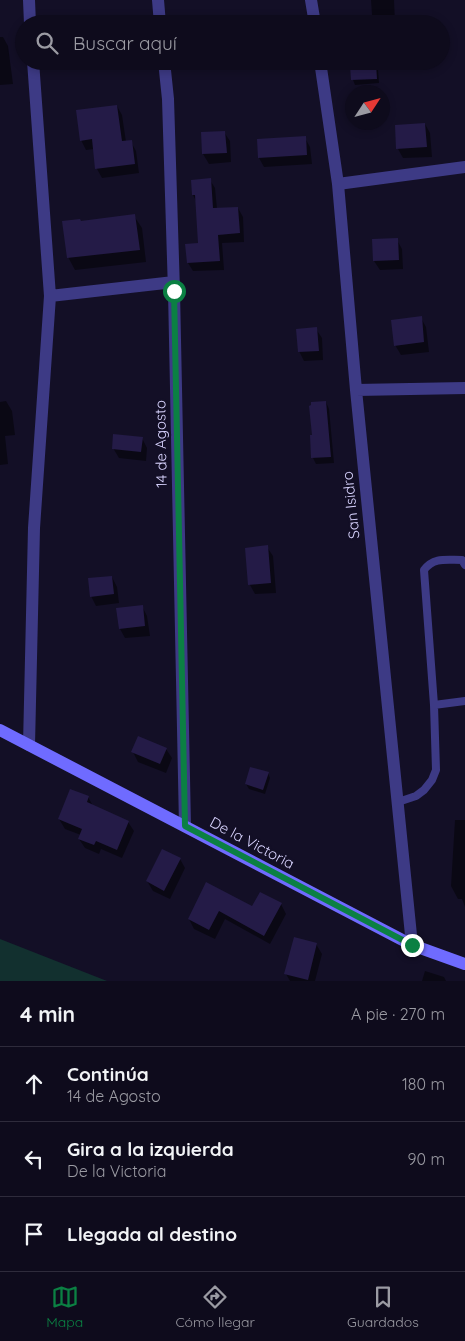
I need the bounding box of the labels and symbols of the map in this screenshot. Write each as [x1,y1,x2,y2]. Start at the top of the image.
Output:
north arrow [345,85,390,130]
route start [163,280,186,303]
street label: 14 de Agosto [150,400,171,488]
street label: San Isidro [338,470,363,540]
street label: De la Victoria [207,812,298,873]
route end [401,934,424,957]

